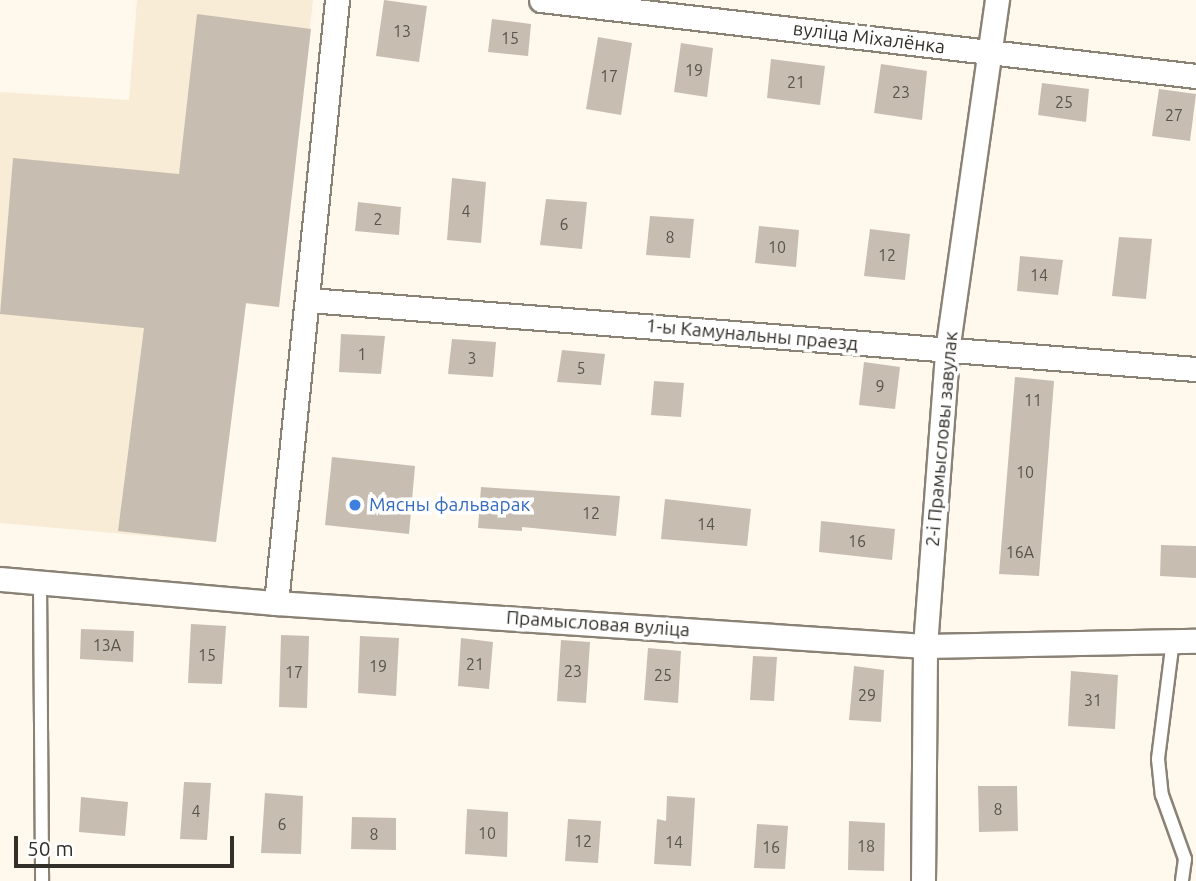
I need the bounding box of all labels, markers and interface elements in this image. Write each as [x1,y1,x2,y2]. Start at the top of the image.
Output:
street label: вуліца Міхалёнка [792,17,946,59]
house number: 13 [393,21,411,41]
house number: 15 [501,28,519,48]
house number: 19 [685,60,703,80]
house number: 17 [600,66,618,86]
house number: 21 [787,72,805,92]
house number: 23 [892,82,910,102]
house number: 25 [1055,92,1073,112]
house number: 27 [1165,105,1183,125]
house number: 4 [461,201,471,221]
house number: 2 [373,209,383,229]
house number: 6 [559,214,569,234]
house number: 8 [665,227,675,247]
house number: 10 [768,237,786,257]
house number: 12 [878,245,896,265]
house number: 14 [1030,265,1048,285]
street label: 1-ы Камунальны праезд [645,314,859,356]
street label: 2-і Прамысловы завулак [921,330,963,548]
house number: 1 [357,344,367,364]
house number: 3 [467,348,477,368]
house number: 5 [576,358,586,378]
house number: 9 [875,376,885,396]
house number: 11 [1024,390,1042,410]
house number: 10 [1016,462,1034,482]
place label: Мясны фальварак [369,494,530,516]
marker: Мясны фальварак [347,497,363,513]
house number: 12 [582,503,600,523]
house number: 14 [697,514,715,534]
house number: 16 [848,531,866,551]
house number: 16А [1006,542,1034,562]
street label: Прамысловая вуліца [505,606,691,642]
house number: 13А [93,635,121,655]
house number: 15 [198,645,216,665]
house number: 21 [466,654,484,674]
house number: 19 [369,656,387,676]
house number: 23 [564,661,582,681]
house number: 17 [285,662,303,682]
house number: 25 [654,665,672,685]
house number: 29 [858,685,876,705]
house number: 31 [1084,690,1102,710]
house number: 8 [993,799,1003,819]
house number: 4 [191,801,201,821]
house number: 6 [277,814,287,834]
scale bar [18,822,238,866]
house number: 10 [478,823,496,843]
house number: 8 [369,824,379,844]
house number: 12 [574,831,592,851]
house number: 14 [665,832,683,852]
text: 50 m [27,836,74,860]
house number: 18 [857,836,875,856]
house number: 16 [762,837,780,857]

